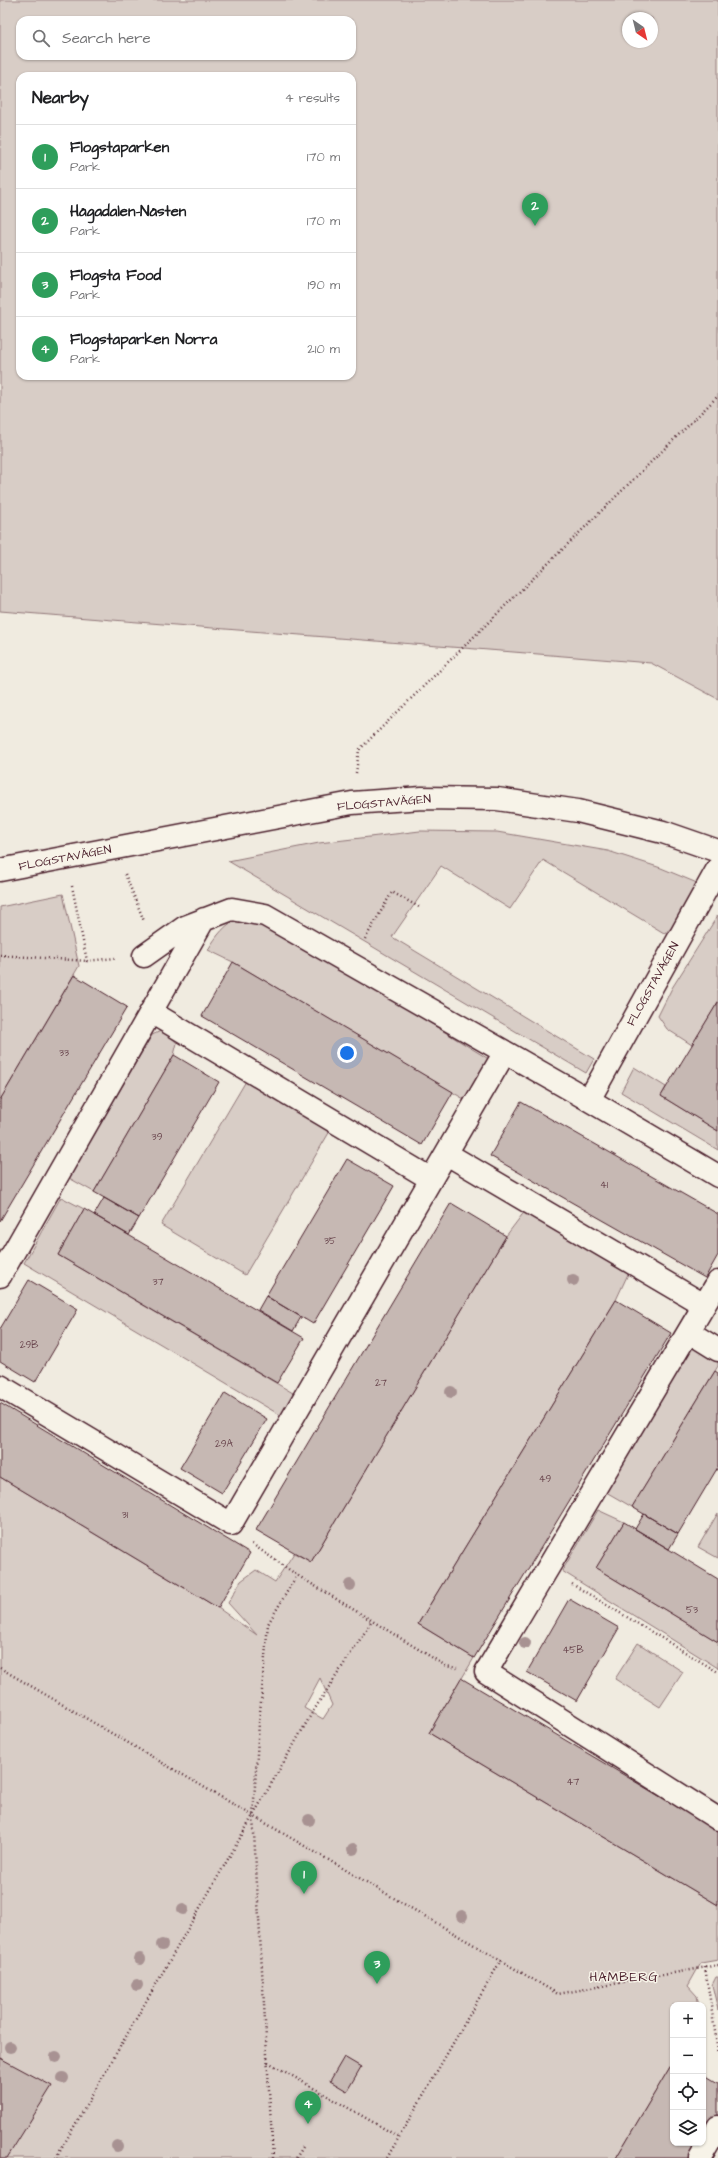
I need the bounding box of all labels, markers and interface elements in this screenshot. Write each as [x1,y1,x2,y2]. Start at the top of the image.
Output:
north arrow [622,12,658,48]
search box [16,16,356,60]
icon: search [30,27,52,49]
text: Search here [62,28,151,49]
text: Nearby [32,86,89,110]
text: 4 results [285,89,340,107]
text: Flogstaparken [70,137,169,158]
text: 1 [44,148,46,166]
text: 170 m [307,148,340,166]
text: Park [70,158,100,176]
pin: 2 [522,193,548,226]
text: Hågadalen-Nåsten [70,201,186,222]
text: 2 [41,212,49,230]
text: 170 m [307,212,340,230]
text: Park [70,222,100,240]
text: Flogsta Food [70,265,161,286]
text: 3 [42,276,48,294]
text: 190 m [307,276,340,294]
text: Park [70,286,100,304]
text: Flogstaparken Norra [70,329,217,350]
text: 4 [41,340,49,358]
text: 210 m [307,340,340,358]
text: Park [70,350,100,368]
street label: FLOGSTAVÄGEN [336,790,432,816]
street label: FLOGSTAVÄGEN [17,841,113,875]
street label: FLOGSTAVÄGEN [623,938,683,1029]
your location [337,1043,357,1063]
house number: 33 [59,1046,69,1060]
house number: 39 [152,1130,163,1144]
house number: 41 [600,1178,609,1192]
house number: 35 [324,1234,336,1248]
house number: 37 [152,1275,164,1289]
house number: 29B [20,1338,38,1352]
house number: 27 [375,1376,387,1390]
house number: 29A [215,1437,234,1451]
house number: 49 [539,1472,552,1486]
house number: 31 [122,1508,129,1522]
house number: 53 [686,1603,698,1617]
house number: 45B [563,1643,584,1657]
house number: 47 [567,1775,579,1789]
pin: 1 [291,1861,317,1894]
pin: 3 [364,1951,390,1984]
district label: HAMBERG [589,1968,659,1986]
map controls [670,2002,706,2146]
button: + [670,2002,706,2038]
button: − [670,2038,706,2074]
button: locate [670,2074,706,2110]
pin: 4 [295,2091,321,2124]
button: layers [670,2110,706,2146]

